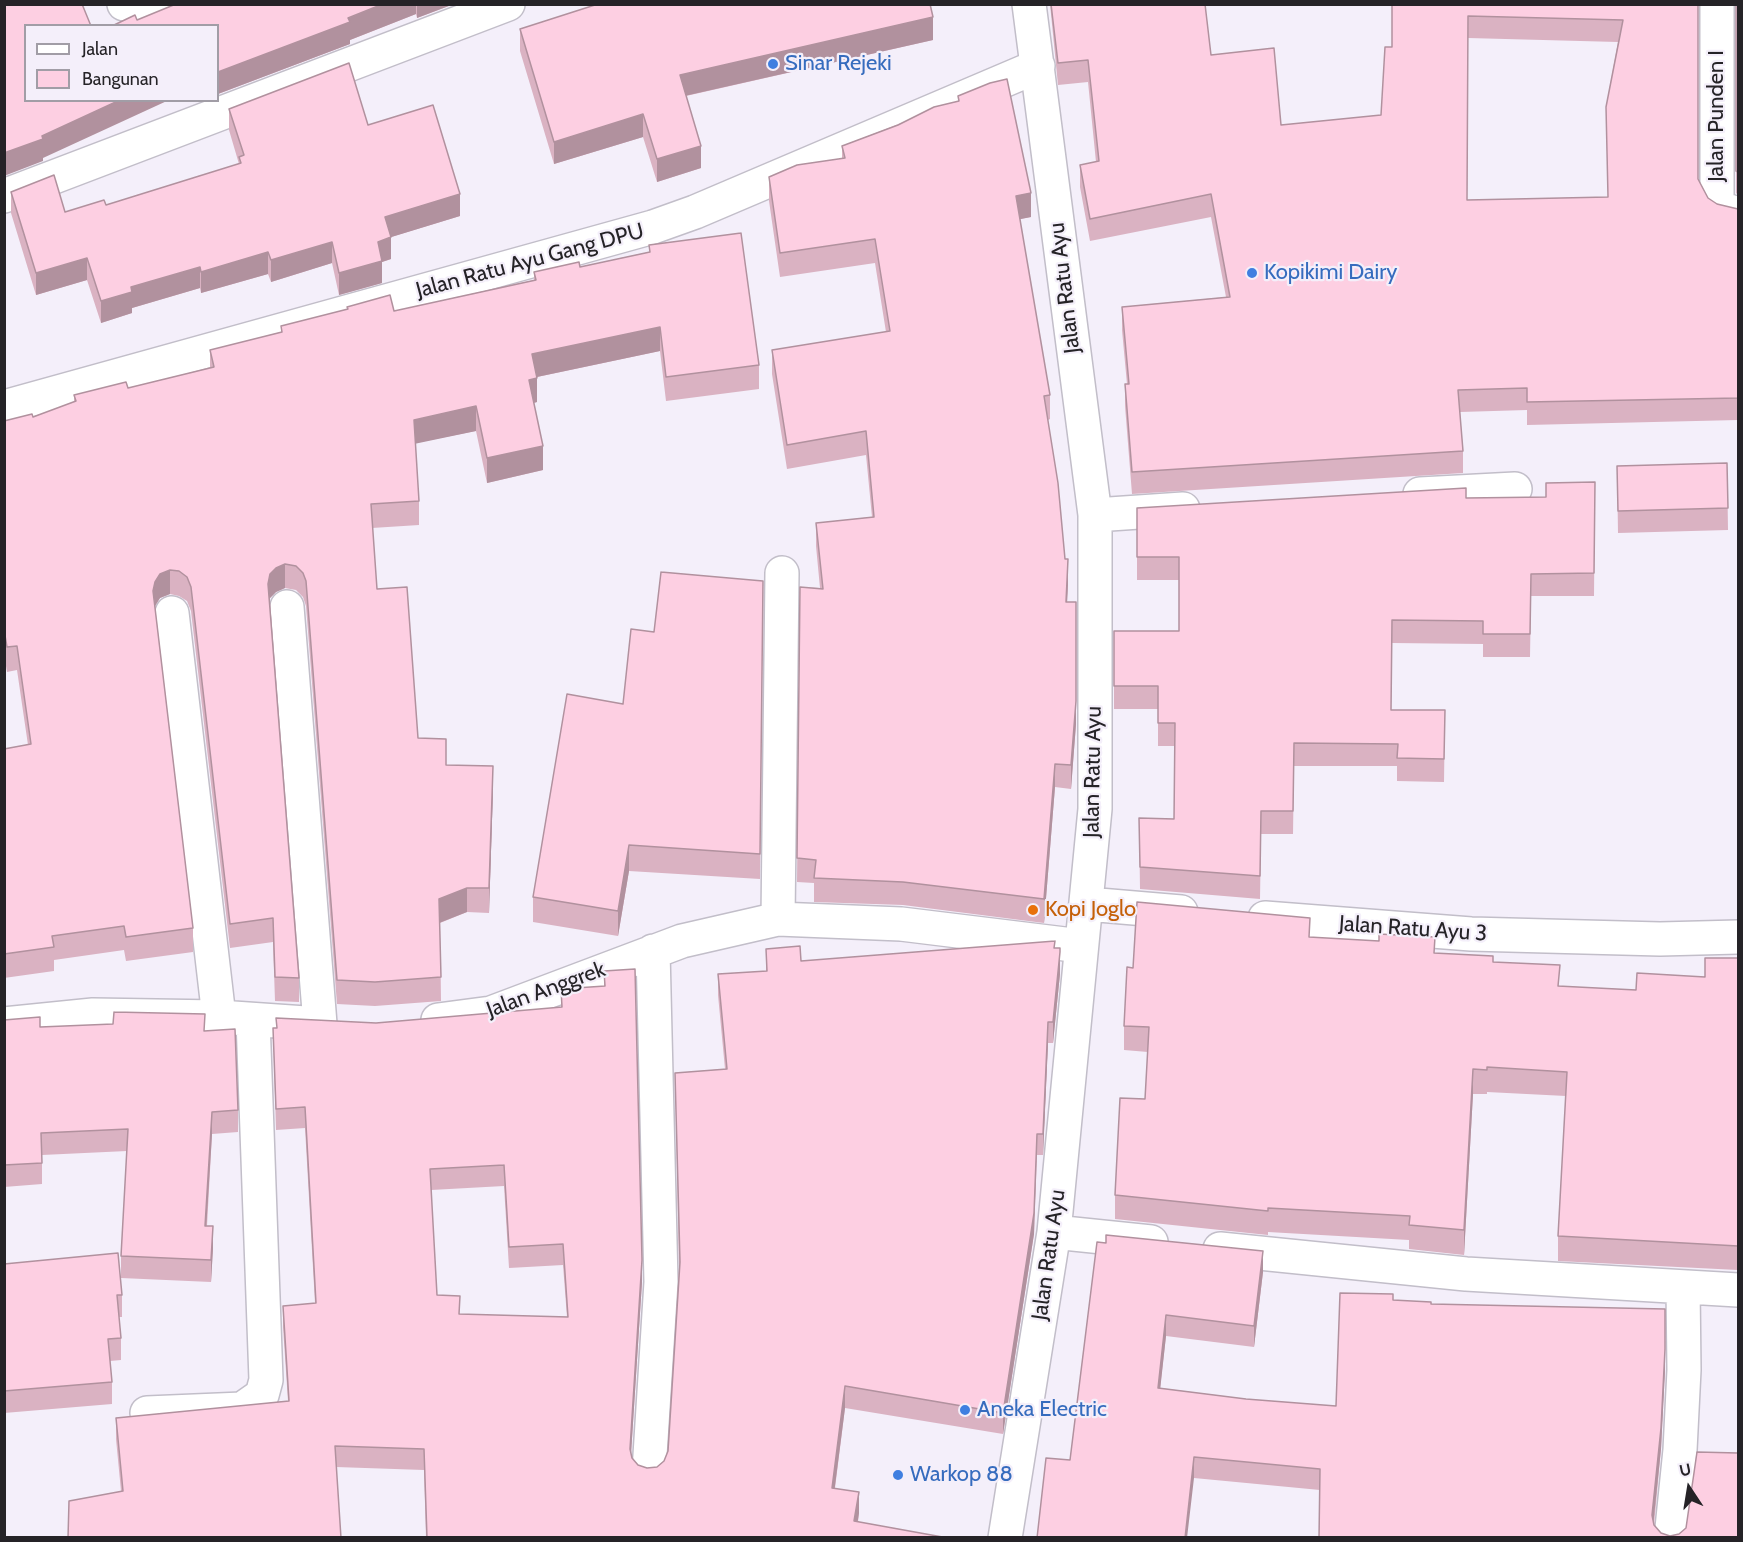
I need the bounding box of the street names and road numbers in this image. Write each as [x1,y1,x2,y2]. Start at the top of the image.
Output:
street label: Jalan Punden I [1704,50,1730,182]
street label: Jalan Ratu Ayu Gang DPU [413,218,647,304]
street label: Jalan Ratu Ayu [1044,221,1086,355]
street label: Jalan Ratu Ayu [1079,706,1107,838]
street label: Jalan Ratu Ayu 3 [1338,911,1488,947]
street label: Jalan Anggrek [483,956,609,1024]
street label: Jalan Ratu Ayu [1027,1188,1071,1322]

